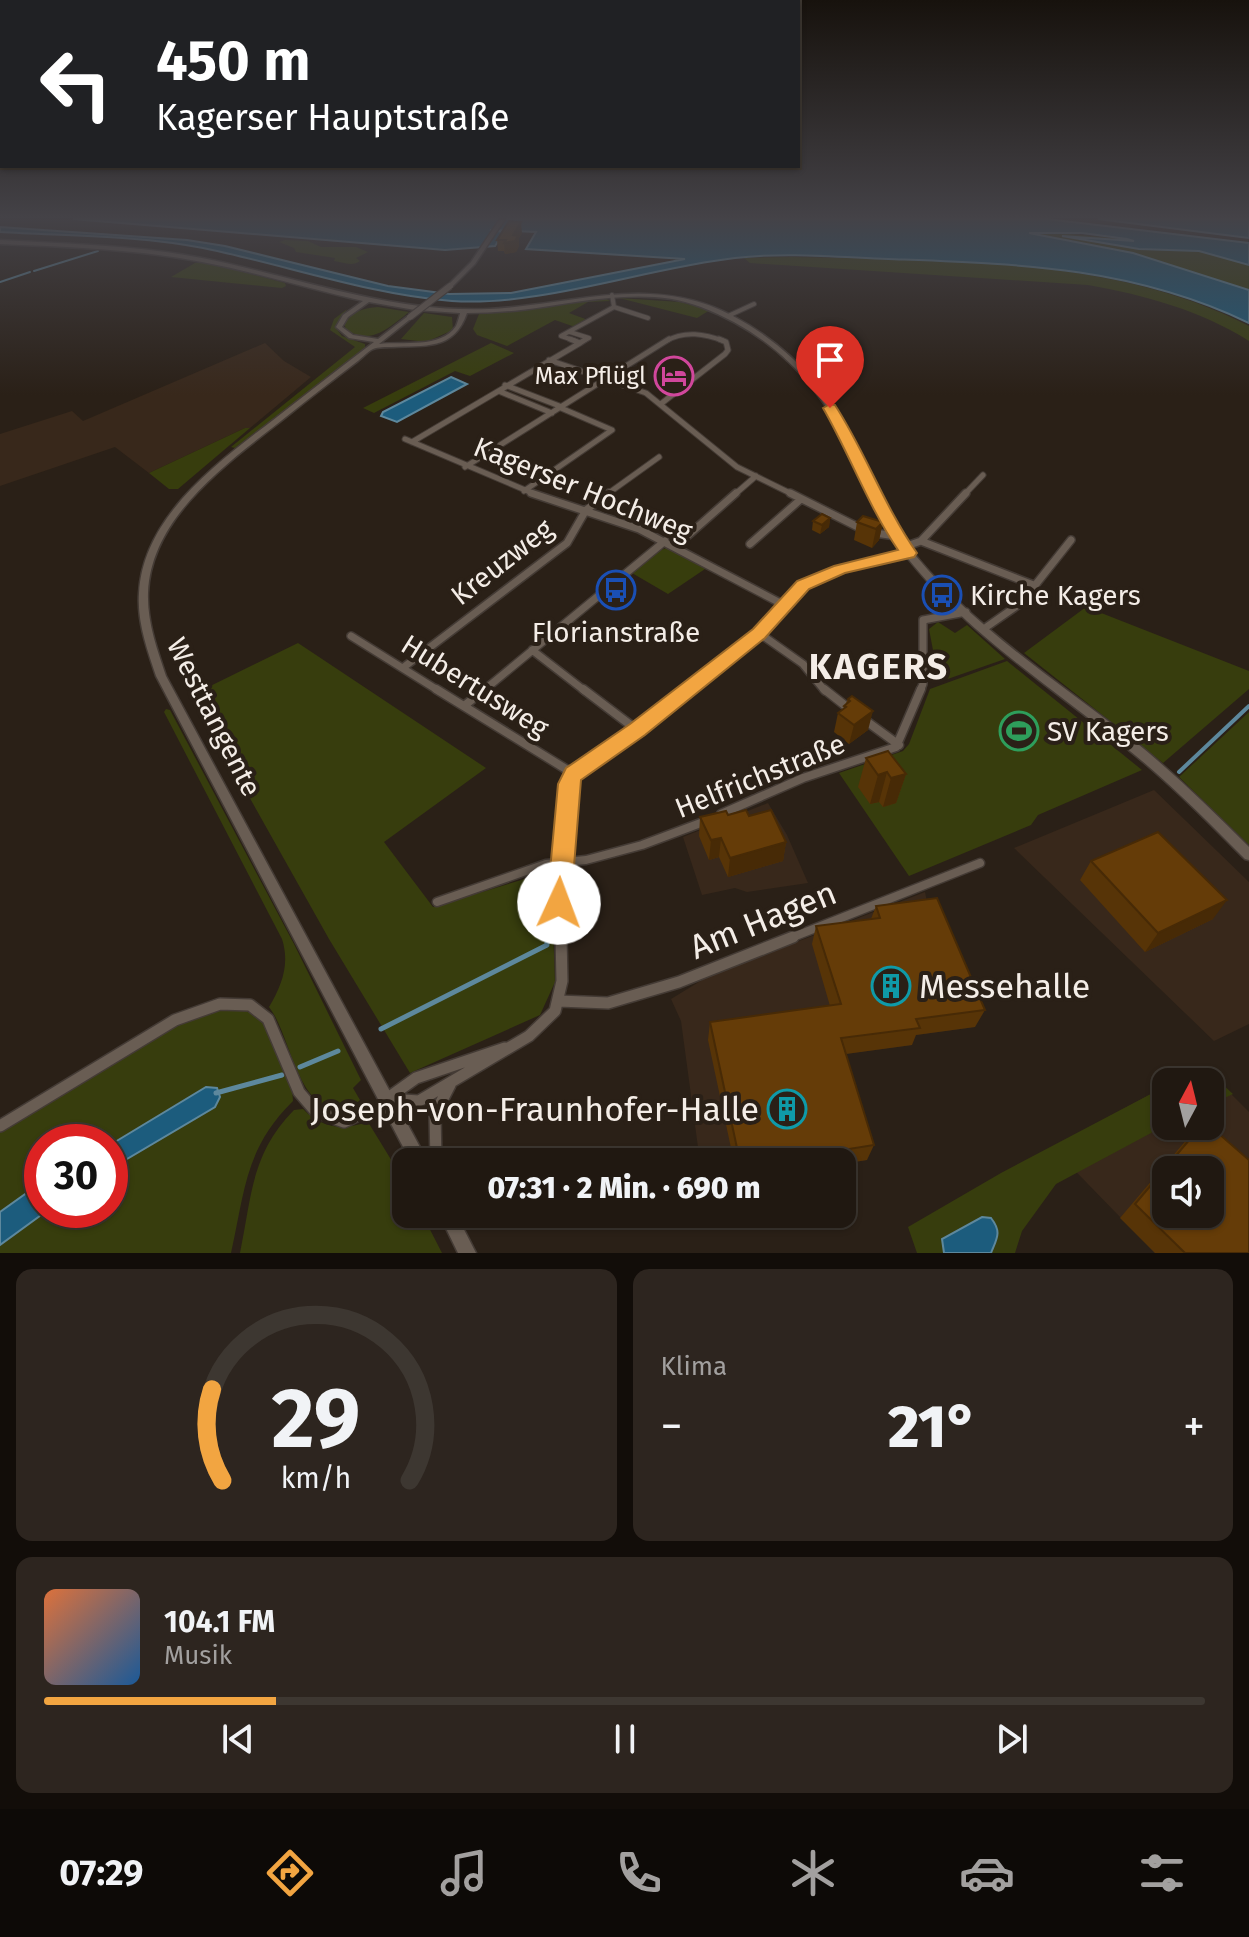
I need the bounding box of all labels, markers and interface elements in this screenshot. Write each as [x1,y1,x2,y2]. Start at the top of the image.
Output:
text: 450 m [156,28,310,95]
icon: left [24,32,128,136]
text: Kagerser Hauptstraße [156,96,510,140]
pin [796,326,864,408]
icon: arrive [808,338,852,382]
hotel icon: Max Pflügl [653,355,695,397]
place label: Max Pflügl [535,362,646,390]
street label: Kagerser Hochweg [469,430,697,548]
street label: Kreuzweg [444,512,560,612]
bus stop icon: Florianstraße [595,569,637,611]
bus stop icon: Kirche Kagers [921,574,963,616]
place label: Kirche Kagers [970,579,1141,612]
place label: Florianstraße [532,616,700,649]
street label: Hubertusweg [395,628,555,745]
street label: Westtangente [160,632,268,802]
district label: KAGERS [809,645,949,689]
sports icon: SV Kagers [998,710,1040,752]
place label: SV Kagers [1047,715,1169,748]
street label: Helfrichstraße [670,727,850,825]
position arrow [517,861,601,945]
street label: Am Hagen [684,872,842,968]
building icon: Messehalle [870,965,912,1007]
place label: Messehalle [919,966,1090,1007]
north arrow [1152,1068,1224,1140]
map controls [1152,1068,1224,1228]
building icon: Joseph-von-Fraunhofer-Halle [766,1088,808,1130]
place label: Joseph-von-Fraunhofer-Halle [311,1089,759,1130]
speed limit sign: 30 [24,1124,128,1228]
button: sound [1152,1156,1224,1228]
text: 07:31 · 2 Min. · 690 m [487,1170,761,1206]
text: Klima [661,1351,727,1382]
text: 29 [272,1369,361,1469]
text: 21° [888,1391,978,1463]
text: − [661,1400,683,1453]
text: + [1183,1400,1205,1453]
text: km/h [281,1461,352,1496]
text: 104.1 FM [164,1604,275,1640]
text: Musik [164,1640,232,1671]
icon: previous [216,1717,260,1761]
icon: pause [603,1717,647,1761]
icon: next [990,1717,1034,1761]
icon: directions [262,1845,318,1901]
icon: music [436,1845,492,1901]
icon: phone [611,1845,667,1901]
icon: climate [785,1845,841,1901]
icon: car [959,1845,1015,1901]
icon: filters [1134,1845,1190,1901]
text: 07:29 [59,1851,143,1895]

